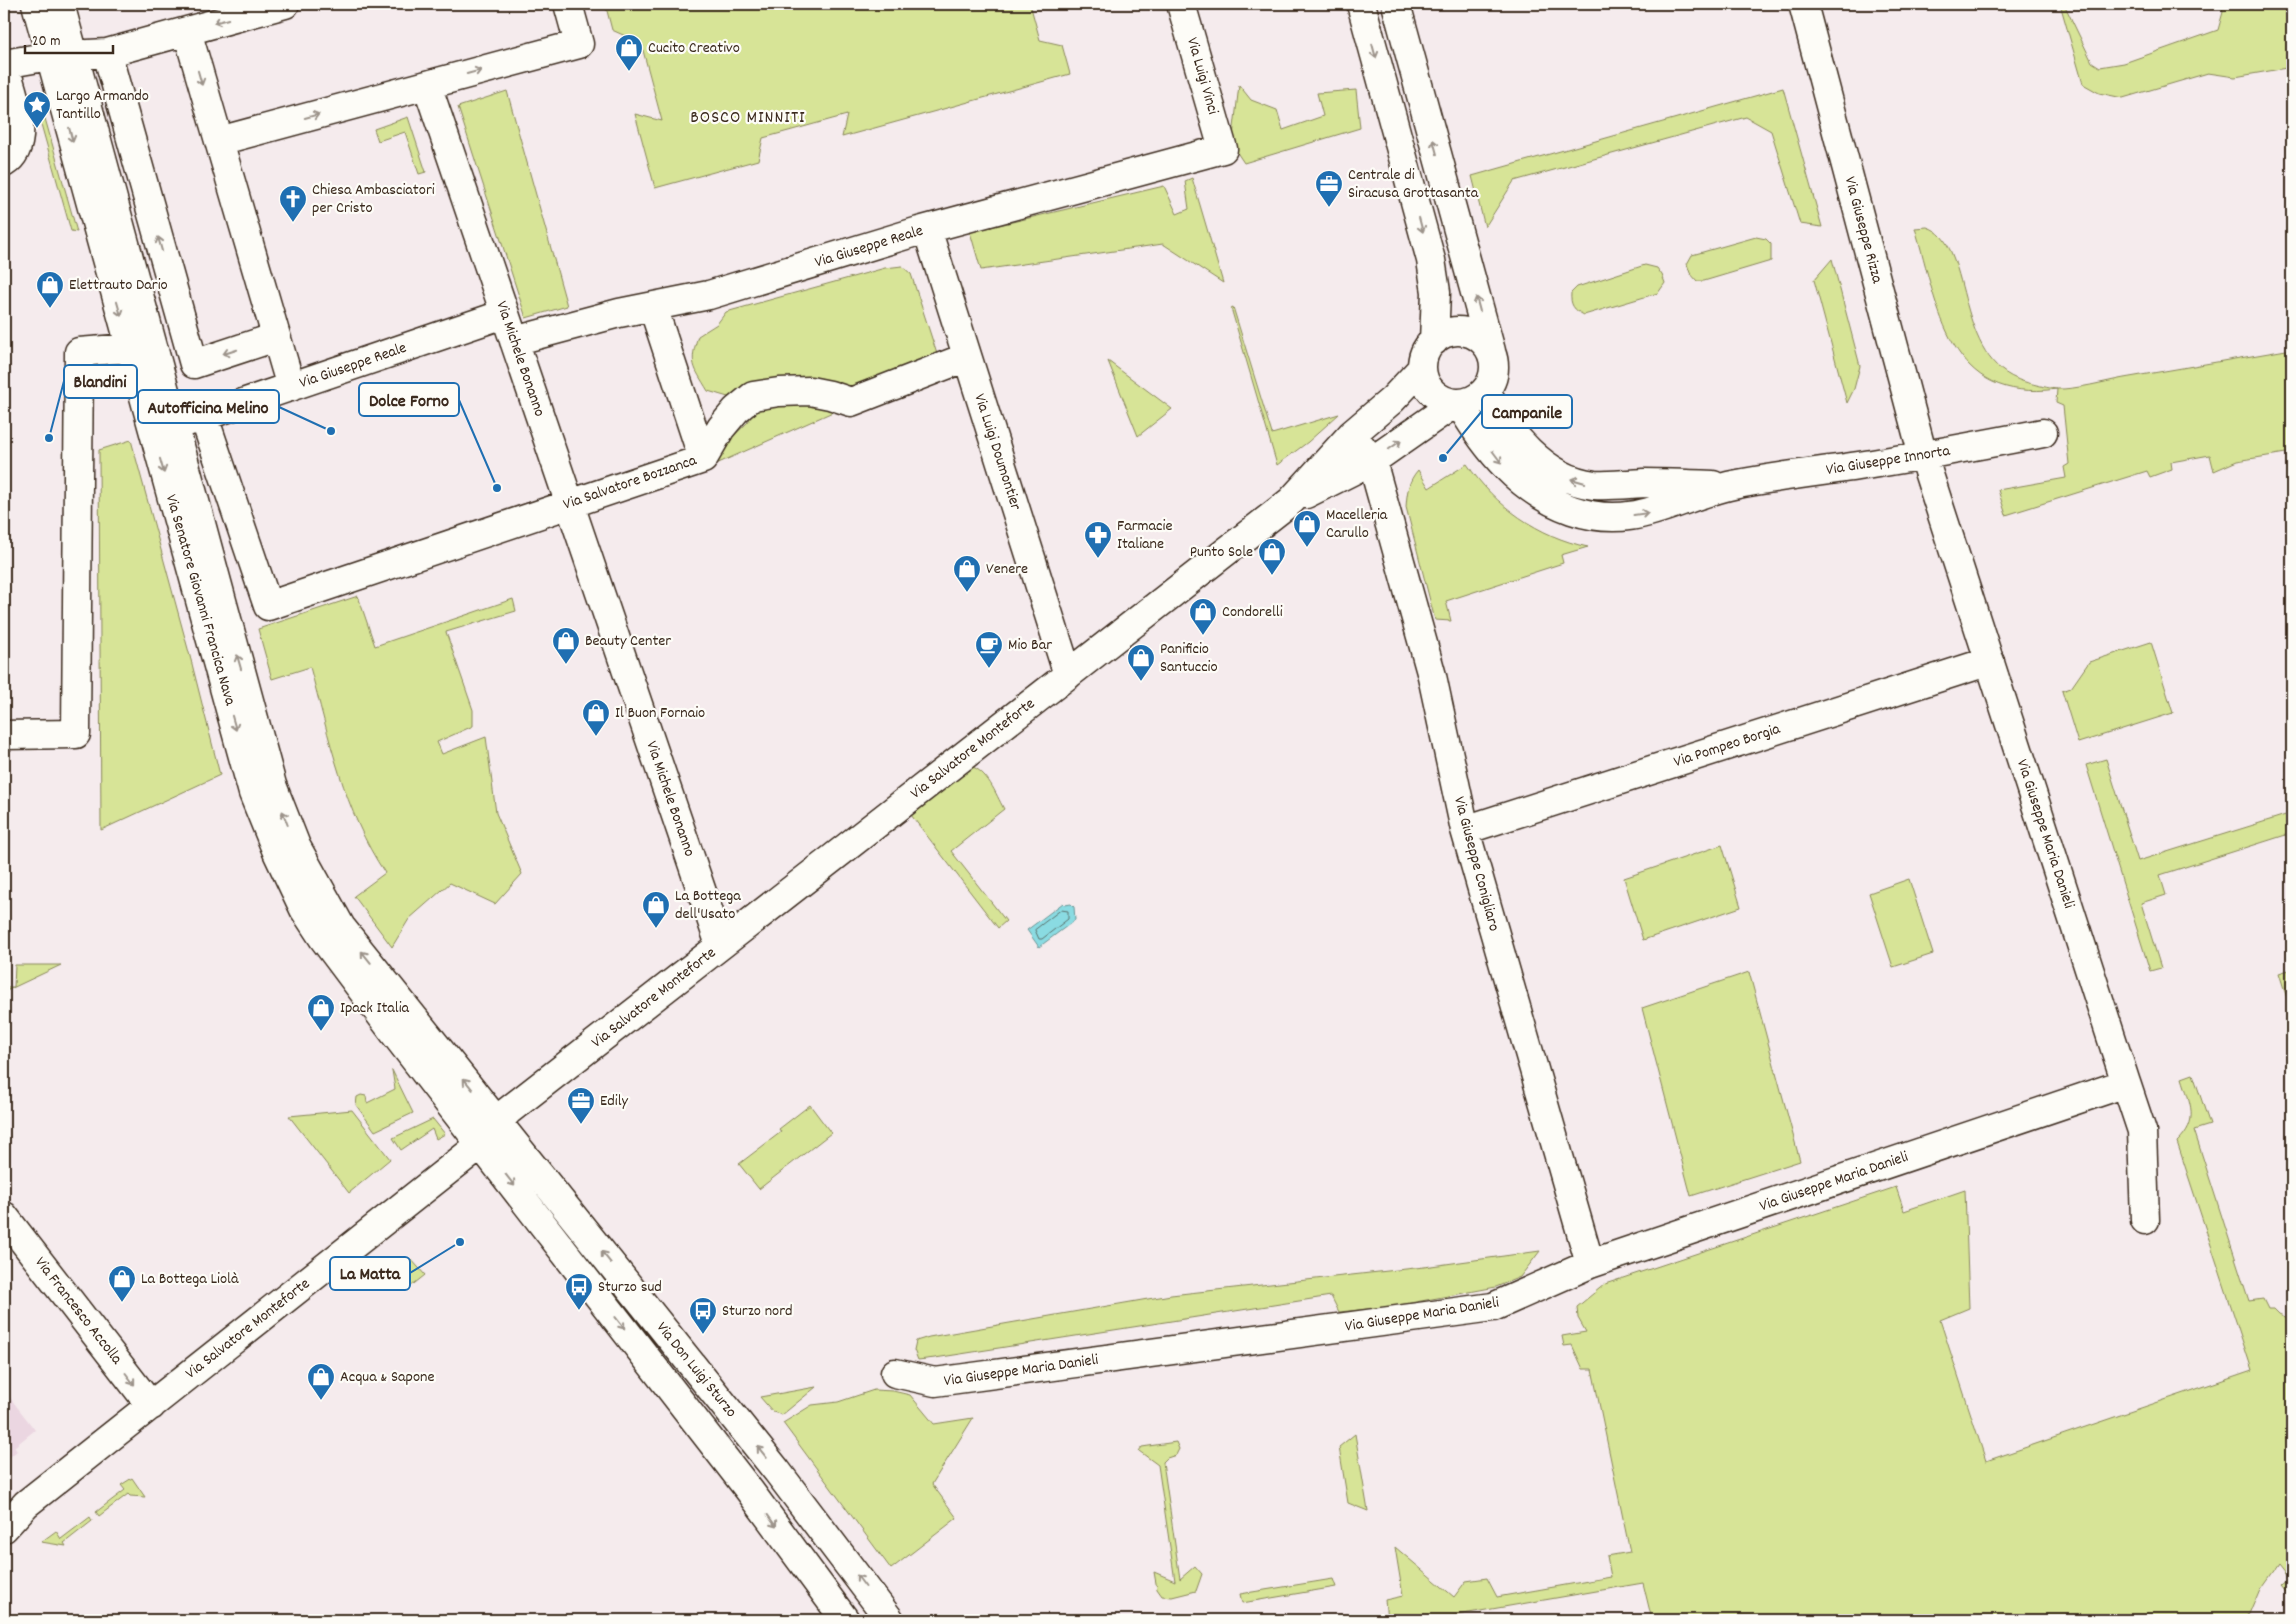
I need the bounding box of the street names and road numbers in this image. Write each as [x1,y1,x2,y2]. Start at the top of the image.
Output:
street label: Via Luigi Vinci [1180,35,1224,117]
street label: Via Giuseppe Rizza [1838,174,1888,286]
street label: Via Giuseppe Reale [812,220,926,274]
street label: Via Michele Bonanno [489,298,551,420]
street label: Via Giuseppe Reale [296,337,410,395]
street label: Via Luigi Doumontier [967,391,1027,513]
street label: Via Giuseppe Innorta [1824,440,1952,482]
street label: Via Salvatore Bozzanca [560,449,700,517]
street label: Via Senatore Giovanni Francica Nava [159,492,241,709]
street label: Via Salvatore Monteforte [906,693,1040,805]
street label: Via Pompeo Borgia [1671,718,1784,774]
street label: Via Michele Bonanno [639,738,701,860]
street label: Via Giuseppe Maria Danieli [2010,756,2080,912]
street label: Via Giuseppe Conigliaro [1447,794,1505,934]
street label: Via Salvatore Monteforte [587,942,721,1054]
street label: Via Giuseppe Maria Danieli [1757,1146,1911,1218]
street label: Via Francesco Accolla [29,1252,128,1370]
street label: Via Salvatore Monteforte [181,1273,315,1385]
street label: Via Giuseppe Maria Danieli [1343,1291,1501,1339]
street label: Via Don Luigi Sturzo [650,1317,742,1423]
street label: Via Giuseppe Maria Danieli [942,1349,1100,1393]

